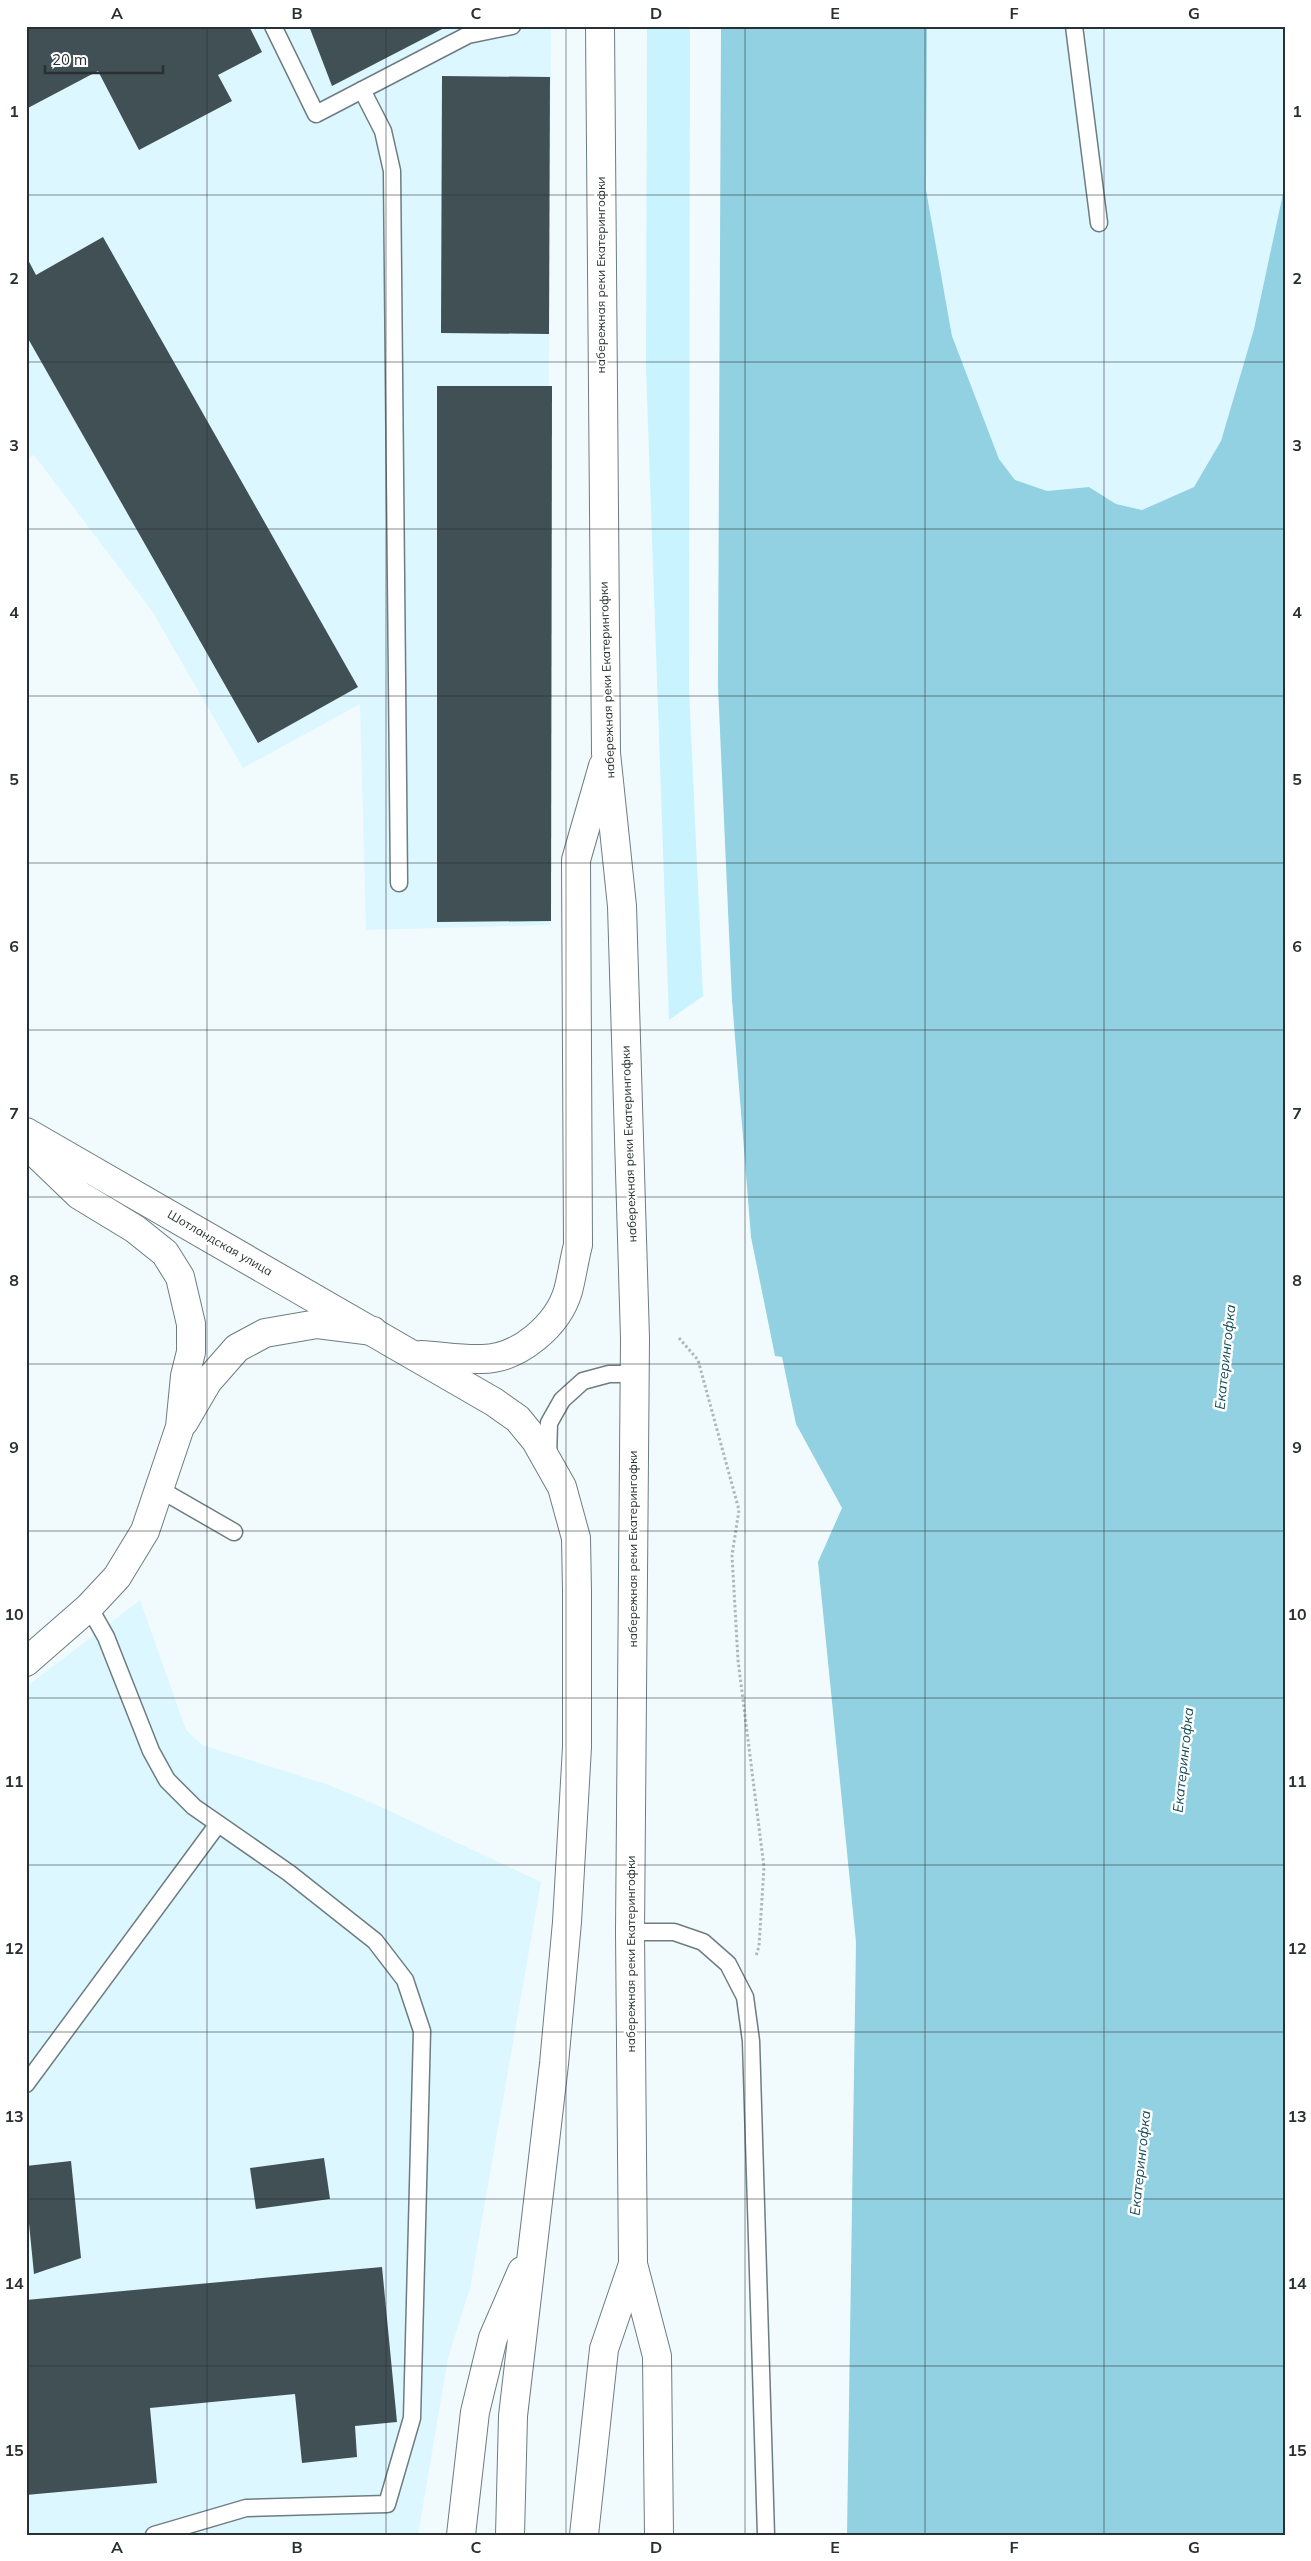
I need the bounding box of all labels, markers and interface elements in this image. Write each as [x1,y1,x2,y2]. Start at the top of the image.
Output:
text: A [111,3,123,23]
text: B [291,3,303,23]
text: C [471,3,482,23]
text: D [650,3,662,23]
text: E [830,3,840,23]
text: F [1009,3,1019,23]
text: G [1188,3,1200,23]
scale bar [45,42,162,74]
text: 20 m [52,50,87,69]
text: 1 [9,101,19,121]
text: 1 [1292,101,1302,121]
street label: набережная реки Екатерингофки [593,177,608,373]
text: 2 [9,268,19,288]
text: 2 [1292,268,1302,288]
text: 3 [9,435,19,455]
text: 3 [1292,435,1302,455]
street label: набережная реки Екатерингофки [596,581,617,779]
text: 4 [9,602,19,622]
text: 4 [1292,602,1302,622]
text: 5 [9,769,19,789]
text: 5 [1292,769,1302,789]
text: 6 [9,936,19,956]
text: 6 [1292,936,1302,956]
street label: набережная реки Екатерингофки [618,1045,639,1243]
text: 7 [9,1103,19,1123]
text: 7 [1292,1103,1302,1123]
street label: Шотландская улица [165,1206,275,1279]
text: 8 [9,1270,19,1290]
text: 8 [1292,1270,1302,1290]
water label: Екатерингофка [1211,1303,1240,1410]
text: 9 [9,1437,19,1457]
text: 9 [1292,1437,1302,1457]
street label: набережная реки Екатерингофки [625,1451,640,1647]
text: 10 [4,1604,24,1624]
text: 10 [1287,1604,1307,1624]
water label: Екатерингофка [1169,1706,1198,1813]
text: 11 [4,1771,24,1791]
text: 11 [1287,1771,1307,1791]
street label: набережная реки Екатерингофки [623,1856,638,2052]
text: 12 [4,1938,24,1958]
text: 12 [1287,1938,1307,1958]
text: 13 [4,2106,24,2126]
text: 13 [1287,2106,1307,2126]
water label: Екатерингофка [1126,2109,1155,2216]
text: 14 [4,2273,24,2293]
text: 14 [1287,2273,1307,2293]
text: 15 [4,2440,24,2460]
text: 15 [1287,2440,1307,2460]
text: A [111,2537,123,2557]
text: B [291,2537,303,2557]
text: C [471,2537,482,2557]
text: D [650,2537,662,2557]
text: E [830,2537,840,2557]
text: F [1009,2537,1019,2557]
text: G [1188,2537,1200,2557]

